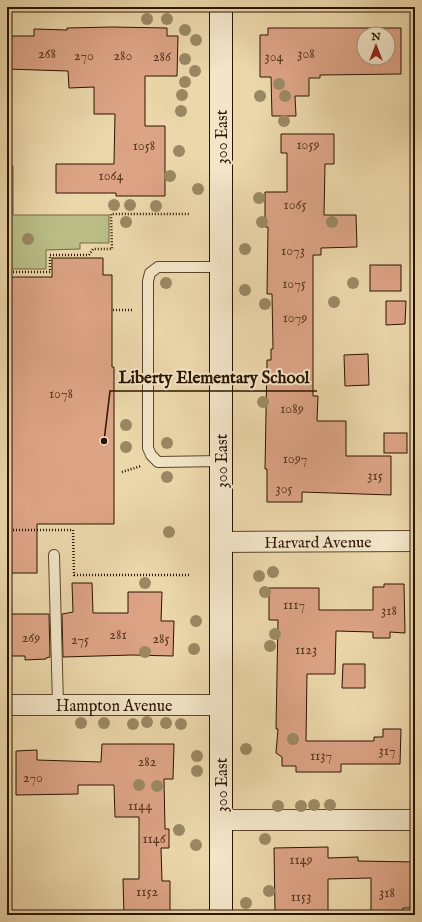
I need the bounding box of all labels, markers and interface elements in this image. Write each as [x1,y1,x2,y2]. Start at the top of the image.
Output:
north arrow [356,26,396,66]
text: N [370,30,381,44]
house number: 268 [38,45,56,63]
house number: 308 [297,45,315,63]
house number: 270 [74,47,94,65]
house number: 280 [114,47,133,65]
house number: 286 [153,48,172,66]
house number: 304 [265,48,284,66]
street label: 300 East [213,109,233,164]
house number: 1059 [296,136,320,154]
house number: 1058 [133,137,155,155]
house number: 1064 [99,167,124,185]
house number: 1065 [283,196,307,214]
house number: 1073 [281,242,305,260]
house number: 1075 [282,275,306,293]
house number: 1079 [283,309,307,327]
callout: Liberty Elementary School [110,362,317,391]
text: Liberty Elementary School [118,368,310,389]
house number: 1078 [49,385,73,403]
house number: 1089 [280,400,304,418]
street label: 300 East [213,433,233,488]
house number: 1097 [283,450,307,468]
house number: 315 [367,467,383,485]
house number: 305 [275,480,293,498]
street label: Harvard Avenue [264,533,372,554]
house number: 1117 [283,596,305,614]
house number: 318 [381,602,397,620]
house number: 281 [109,626,127,644]
house number: 269 [22,629,40,647]
house number: 285 [152,630,170,648]
house number: 275 [71,631,89,649]
house number: 1123 [295,641,317,659]
street label: Hampton Avenue [56,697,172,717]
house number: 317 [379,742,396,760]
house number: 1137 [310,747,332,765]
house number: 282 [138,753,157,771]
street label: 300 East [213,757,233,812]
house number: 270 [23,769,43,787]
house number: 1144 [128,797,152,815]
house number: 1146 [142,830,167,848]
house number: 1149 [289,851,313,869]
house number: 1152 [136,883,158,901]
house number: 318 [379,884,395,902]
house number: 1153 [291,888,311,906]

